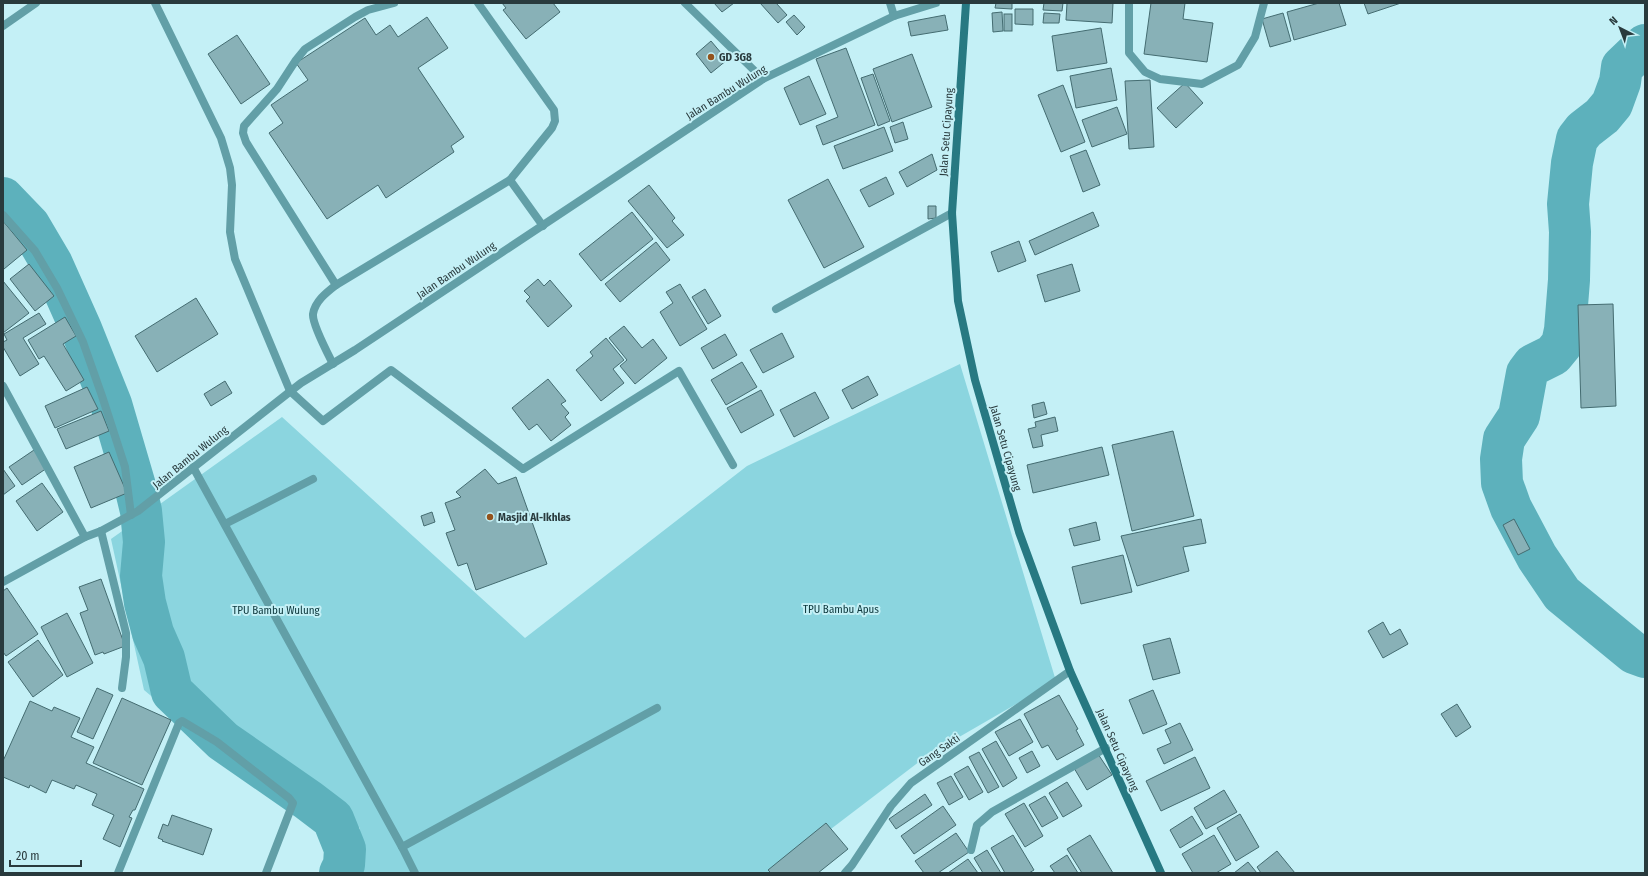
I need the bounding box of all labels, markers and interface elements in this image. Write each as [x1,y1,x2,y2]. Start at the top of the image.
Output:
north arrow [1600,8,1640,48]
text: N [1607,14,1620,28]
place label: GD 3G8 [719,51,752,64]
marker: GD 3G8 [706,52,716,62]
street label: Jalan Bambu Wulung [684,62,770,122]
street label: Jalan Setu Cipayung [937,87,956,177]
street label: Jalan Bambu Wulung [414,239,499,302]
street label: Jalan Setu Cipayung [987,404,1024,493]
street label: Jalan Bambu Wulung [150,423,231,492]
place label: Masjid Al-Ikhlas [498,511,571,524]
marker: Masjid Al-Ikhlas [485,512,495,522]
park label: TPU Bambu Apus [803,603,879,616]
park label: TPU Bambu Wulung [232,604,321,617]
street label: Jalan Setu Cipayung [1094,707,1142,794]
street label: Gang Sakti [916,731,963,769]
scale bar [10,842,81,868]
text: 20 m [16,849,40,863]

